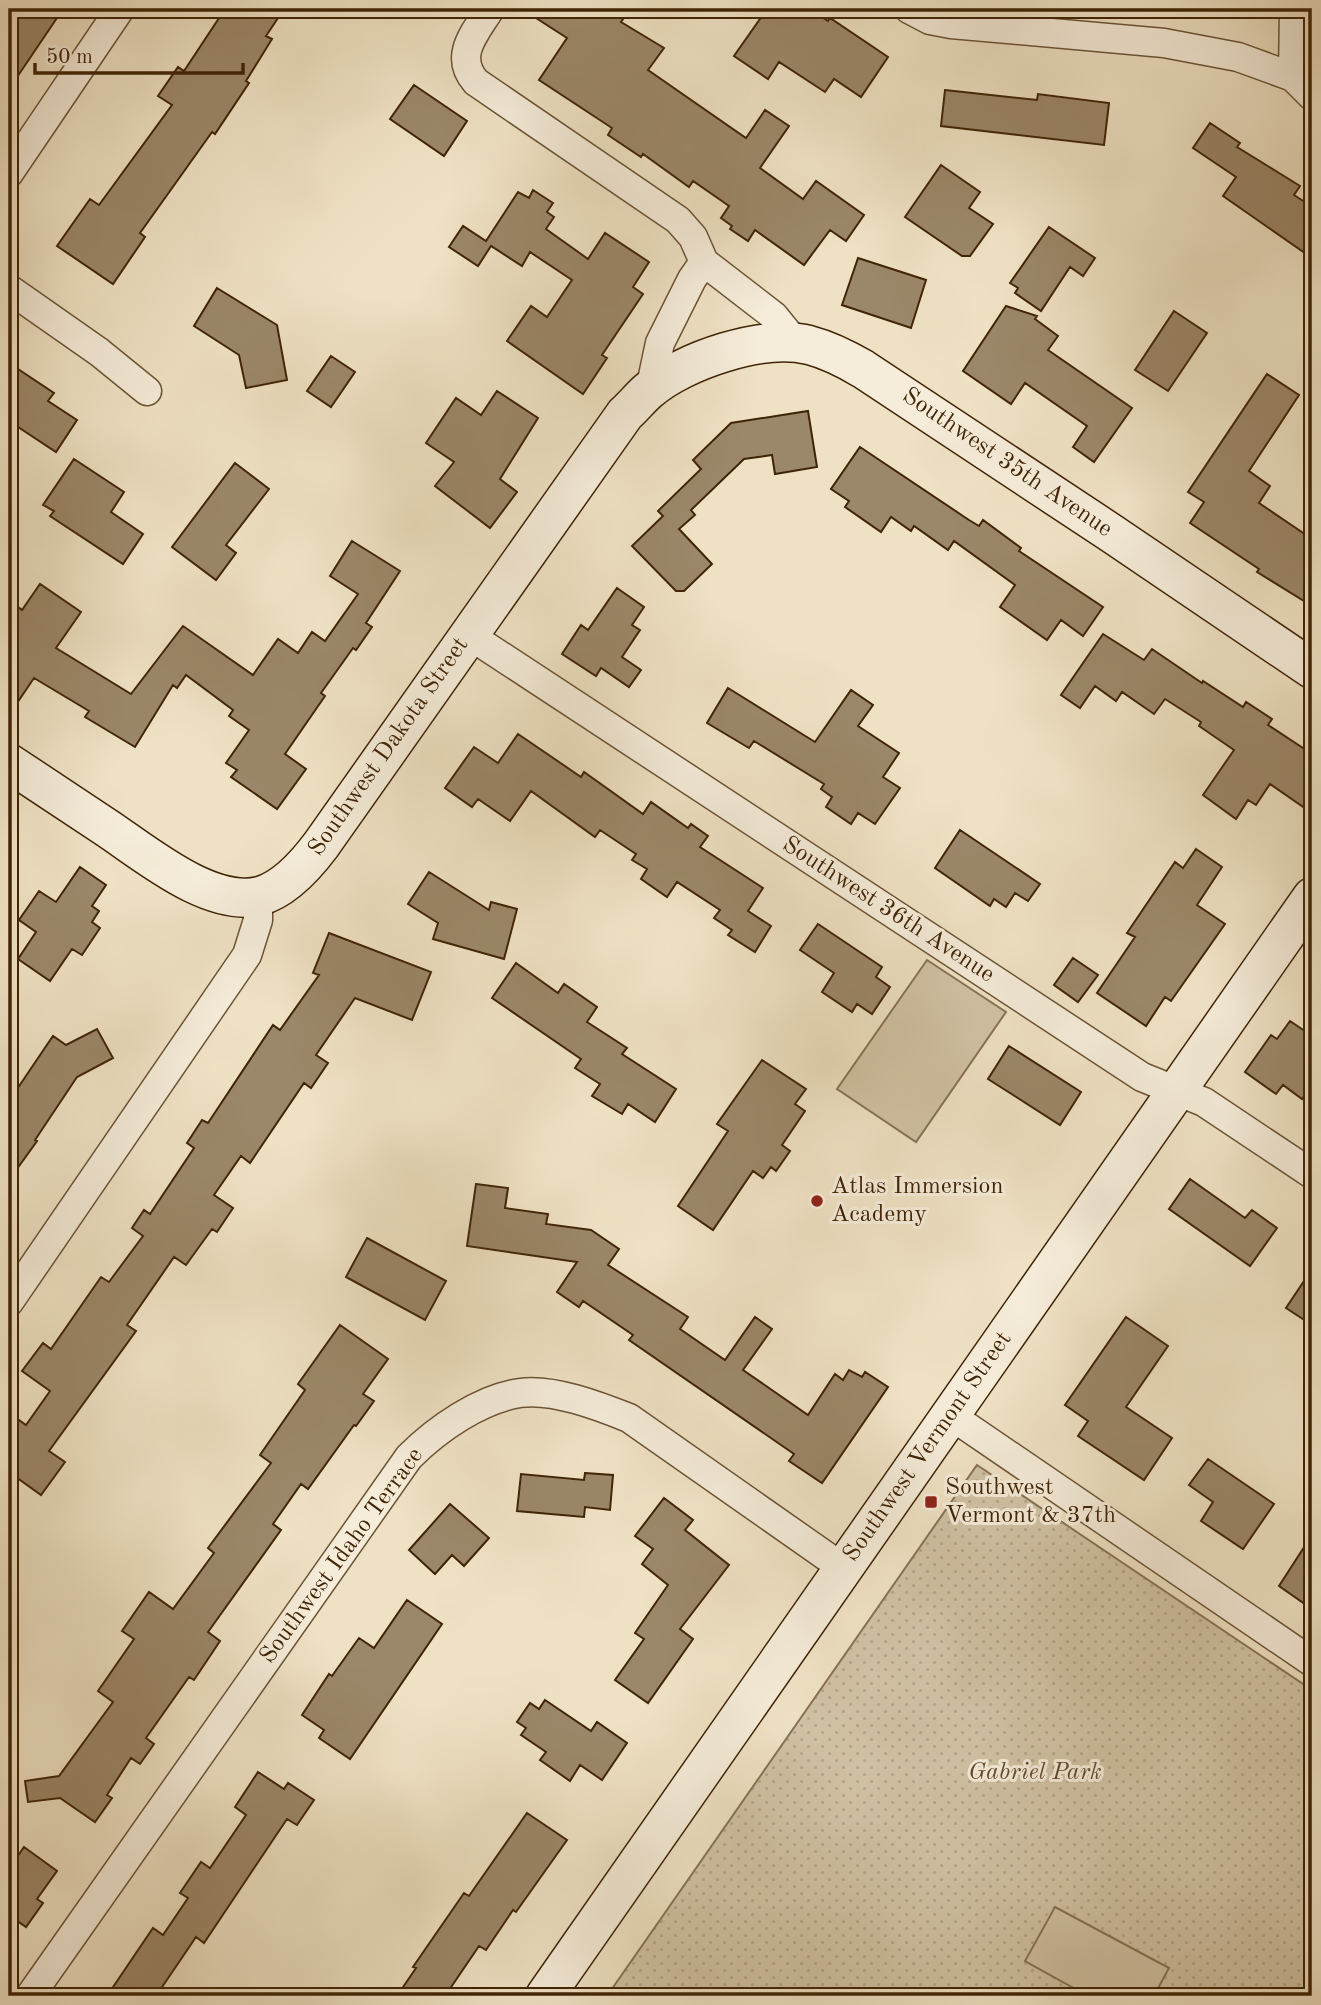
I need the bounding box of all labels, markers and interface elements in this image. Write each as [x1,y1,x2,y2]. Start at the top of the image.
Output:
scale bar [35,32,243,76]
text: 50 m [46,47,93,68]
street label: Southwest 35th Avenue [898,384,1116,542]
street label: Southwest Dakota Street [304,633,474,861]
street label: Southwest 36th Avenue [778,833,998,987]
place label: Atlas Immersion Academy [831,1175,1003,1227]
marker: Atlas Immersion Academy [809,1193,825,1209]
street label: Southwest Vermont Street [839,1328,1017,1566]
street label: Southwest Idaho Terrace [256,1444,428,1668]
place label: Southwest Vermont & 37th [945,1476,1116,1528]
marker: Southwest Vermont & 37th [923,1494,939,1510]
park label: Gabriel Park [968,1761,1102,1785]

